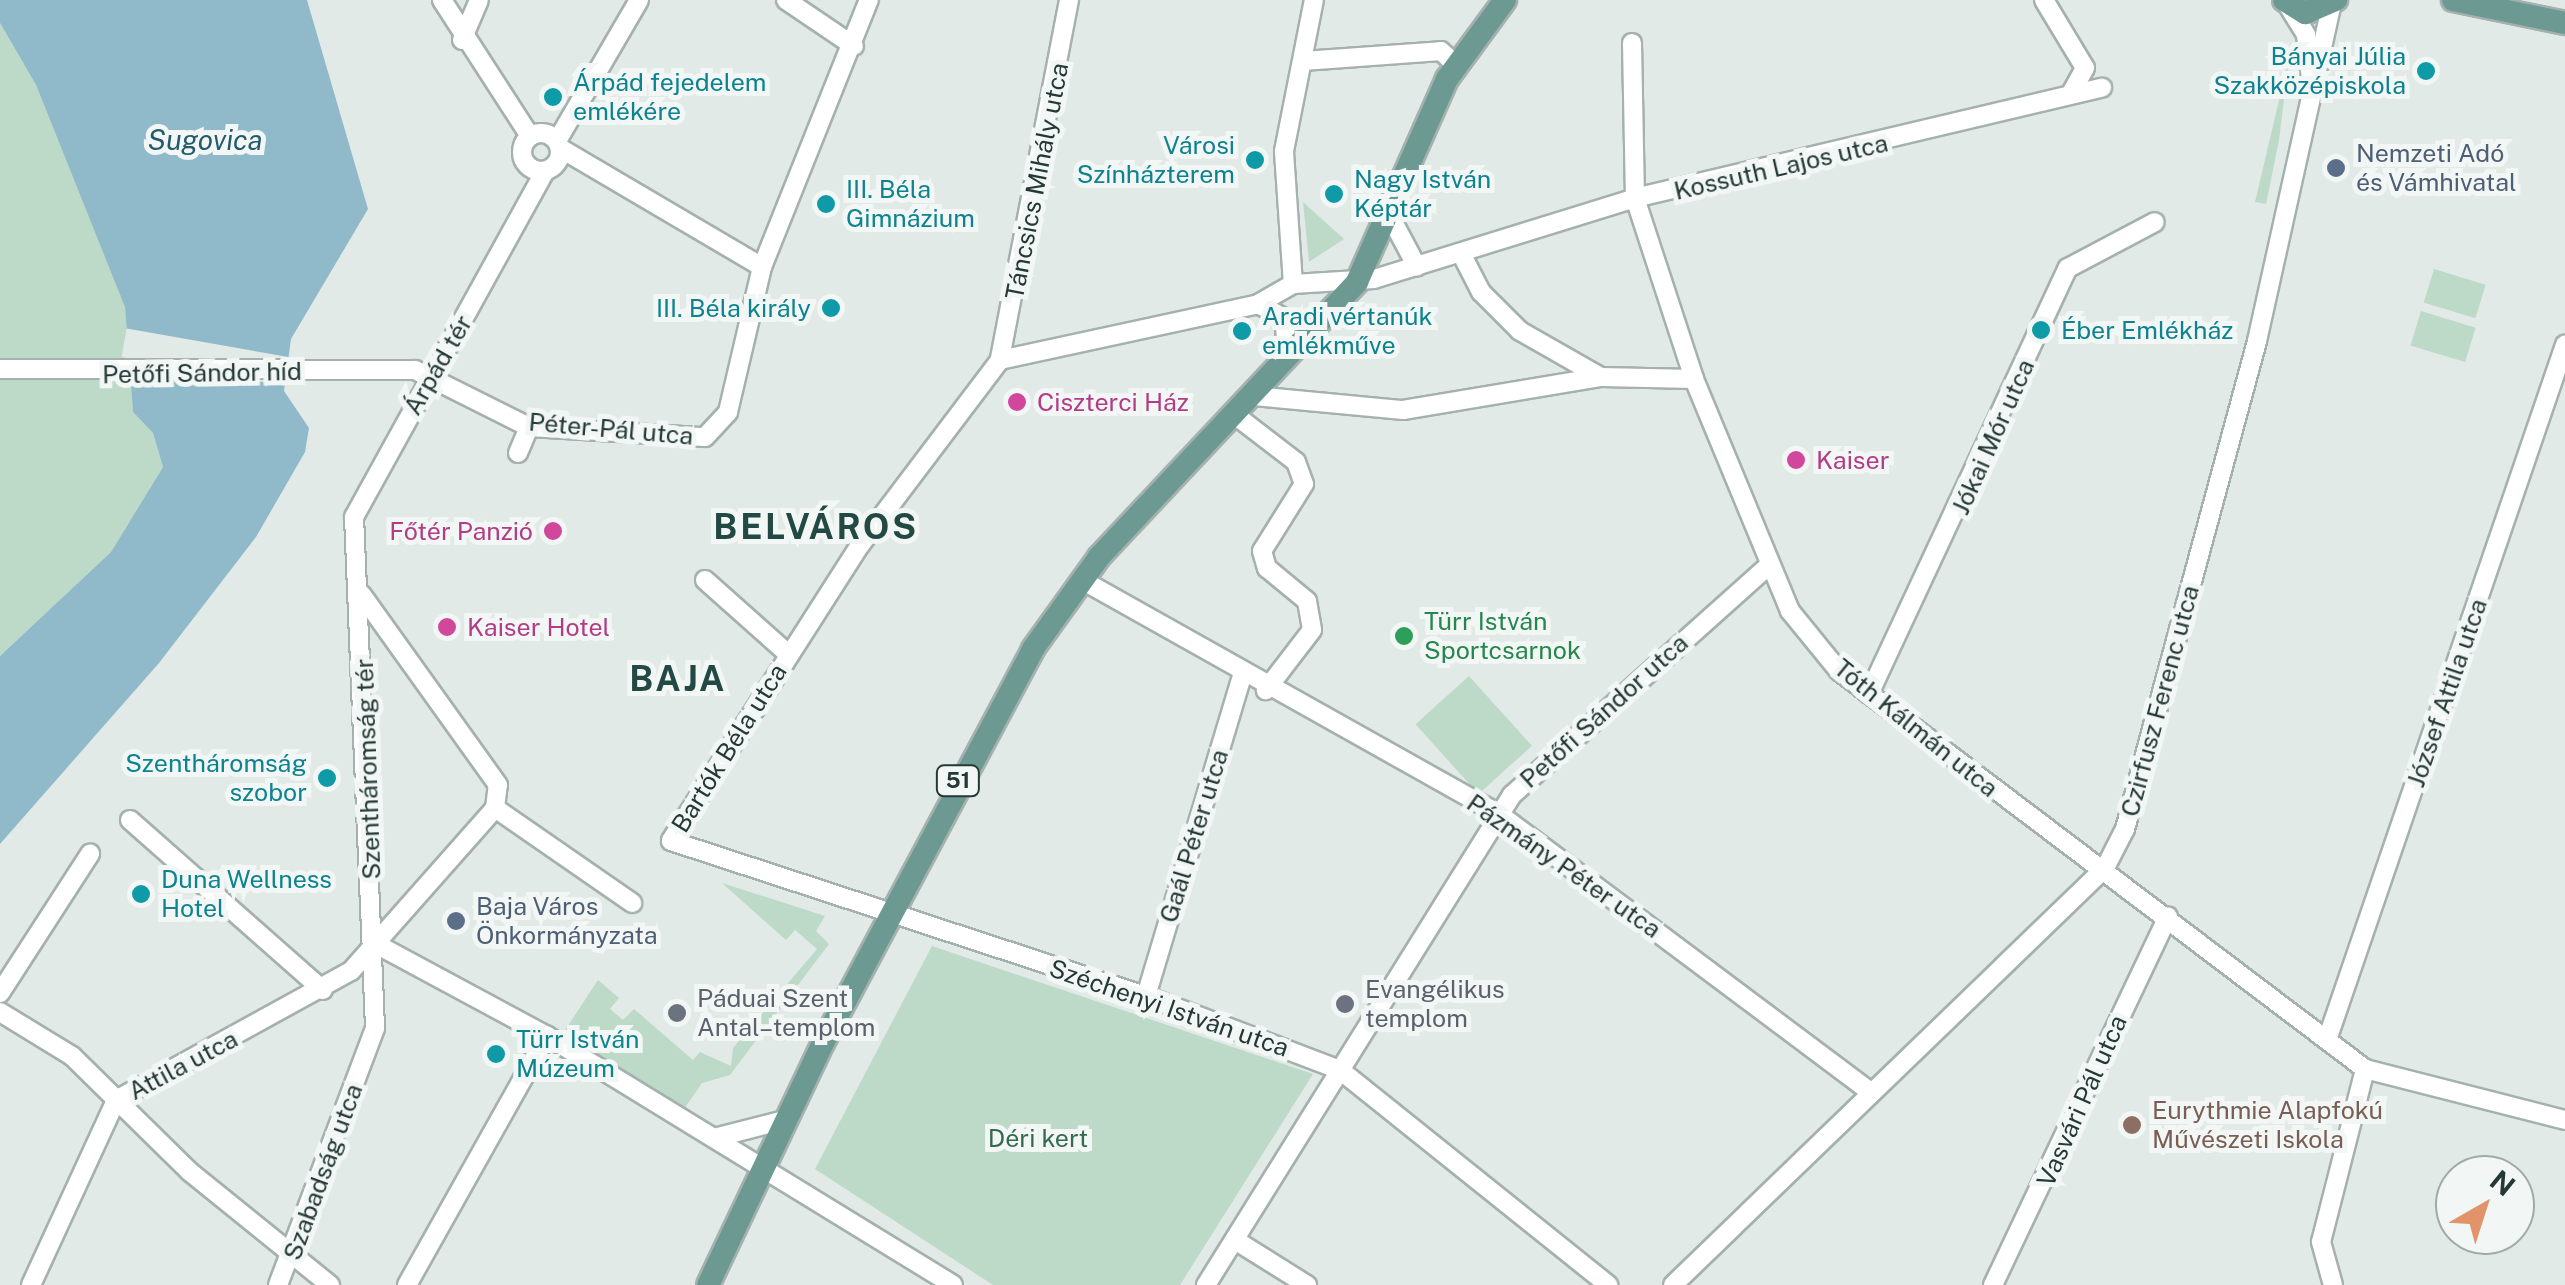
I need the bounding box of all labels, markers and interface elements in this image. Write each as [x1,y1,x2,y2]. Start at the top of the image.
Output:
place label: Bányai Júlia Szakközépiskola [2213,42,2406,101]
street label: Táncsics Mihály utca [999,60,1075,302]
marker: Bányai Júlia Szakközépiskola [2415,60,2437,82]
place label: Árpád fejedelem emlékére [573,68,766,127]
marker: Árpád fejedelem emlékére [542,86,564,108]
water label: Sugovica [148,123,262,157]
street label: Kossuth Lajos utca [1671,128,1891,206]
place label: Városi Színházterem [1077,131,1235,190]
place label: Nemzeti Adó és Vámhivatal [2356,139,2517,198]
marker: Városi Színházterem [1244,149,1266,171]
marker: Nemzeti Adó és Vámhivatal [2325,157,2347,179]
place label: Nagy István Képtár [1354,165,1491,224]
place label: III. Béla Gimnázium [846,175,975,234]
marker: Nagy István Képtár [1323,183,1345,205]
marker: III. Béla Gimnázium [815,193,837,215]
place label: III. Béla király [656,293,811,323]
marker: III. Béla király [820,297,842,319]
place label: Aradi vértanúk emlékműve [1262,302,1433,361]
street label: Árpád tér [397,310,479,420]
place label: Éber Emlékház [2061,315,2233,345]
marker: Éber Emlékház [2030,319,2052,341]
marker: Aradi vértanúk emlékműve [1231,320,1253,342]
street label: Jókai Mór utca [1945,355,2041,519]
street label: Petőfi Sándor híd [102,356,302,390]
place label: Ciszterci Ház [1037,387,1189,417]
marker: Ciszterci Ház [1006,391,1028,413]
street label: Péter-Pál utca [527,407,695,451]
place label: Kaiser [1816,445,1889,475]
marker: Kaiser [1785,449,1807,471]
district label: BELVÁROS [713,506,919,548]
place label: Főtér Panzió [389,516,533,546]
marker: Főtér Panzió [542,520,564,542]
street label: Czirfusz Ferenc utca [2115,582,2205,820]
street label: József Attila utca [2401,595,2493,791]
place label: Türr István Sportcsarnok [1424,607,1581,666]
place label: Kaiser Hotel [467,612,610,642]
marker: Kaiser Hotel [436,616,458,638]
marker: Türr István Sportcsarnok [1393,625,1415,647]
street label: Petőfi Sándor utca [1514,628,1694,794]
street label: Tóth Kálmán utca [1828,653,2004,803]
street label: Szentháromság tér [349,658,387,880]
district label: BAJA [629,658,727,700]
street label: Bartók Béla utca [665,658,793,838]
street label: Gaál Péter utca [1153,746,1235,926]
place label: Szentháromság szobor [125,749,307,808]
road number: 51 [936,764,980,798]
marker: Szentháromság szobor [316,767,338,789]
street label: Pázmány Péter utca [1461,788,1667,944]
place label: Duna Wellness Hotel [161,865,333,924]
marker: Duna Wellness Hotel [130,883,152,905]
place label: Baja Város Önkormányzata [476,892,658,951]
marker: Baja Város Önkormányzata [445,910,467,932]
street label: Széchenyi István utca [1045,953,1293,1063]
place label: Evangélikus templom [1365,975,1505,1034]
place label: Páduai Szent Antal–templom [697,984,875,1043]
marker: Evangélikus templom [1334,993,1356,1015]
marker: Páduai Szent Antal–templom [666,1002,688,1024]
street label: Vasvári Pál utca [2031,1011,2133,1191]
street label: Attila utca [123,1024,243,1106]
place label: Türr István Múzeum [516,1025,639,1084]
marker: Türr István Múzeum [485,1043,507,1065]
street label: Szabadság utca [277,1080,369,1264]
place label: Eurythmie Alapfokú Művészeti Iskola [2152,1096,2383,1155]
marker: Eurythmie Alapfokú Művészeti Iskola [2121,1114,2143,1136]
park label: Déri kert [988,1123,1088,1153]
north arrow [2435,1155,2535,1255]
text: N [2484,1163,2522,1203]

